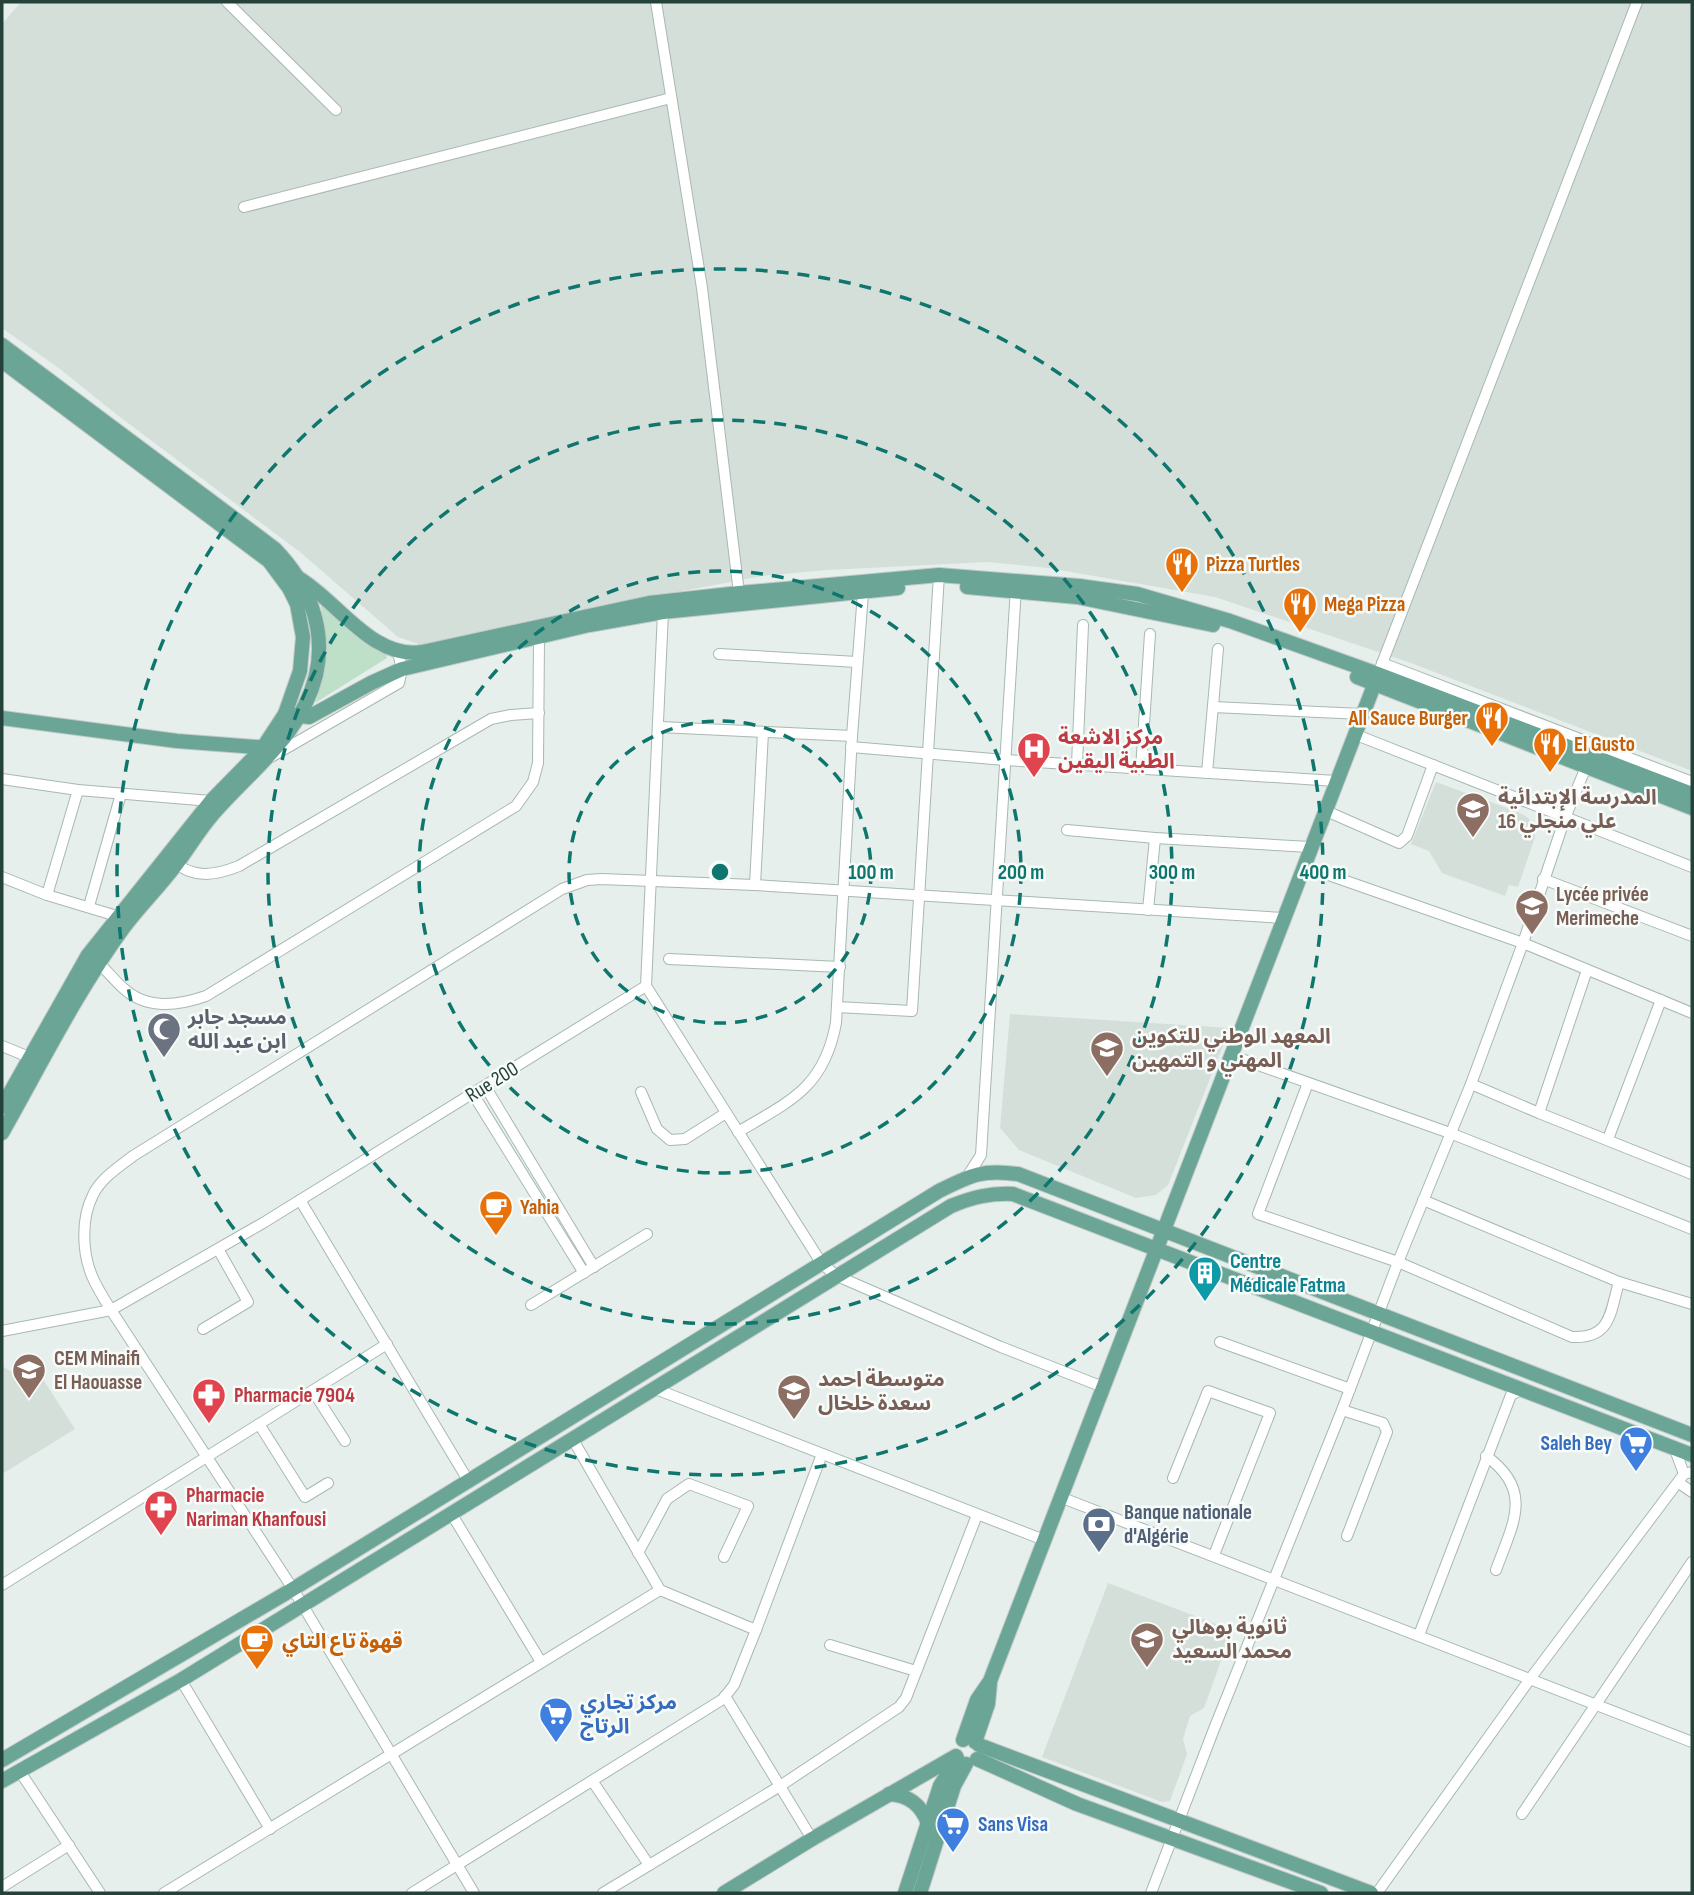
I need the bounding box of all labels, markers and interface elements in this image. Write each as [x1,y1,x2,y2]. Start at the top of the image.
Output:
restaurant icon: Pizza Turtles [1163,545,1201,594]
place label: Pizza Turtles [1206,552,1300,577]
restaurant icon: Mega Pizza [1281,585,1319,634]
place label: Mega Pizza [1324,592,1405,617]
restaurant icon: All Sauce Burger [1473,699,1511,748]
place label: All Sauce Burger [1347,706,1469,731]
place label: مركز الاشعة الطبية اليقين [1058,725,1175,774]
restaurant icon: El Gusto [1531,725,1569,774]
hospital icon: مركز الاشعة الطبية اليقين [1015,730,1053,779]
place label: El Gusto [1574,732,1635,757]
place label: المدرسة الإبتدائية علي منجلي 16 [1498,785,1657,837]
school or university icon: المدرسة الإبتدائية علي منجلي 16 [1454,790,1492,839]
centre of rings [708,860,732,884]
text: 100 m [848,860,894,885]
text: 200 m [998,860,1044,885]
text: 300 m [1149,860,1195,885]
text: 400 m [1300,860,1346,885]
place label: Lycée privée Merimeche [1556,882,1649,931]
school or university icon: Lycée privée Merimeche [1513,887,1551,936]
place label: مسجد جابر ابن عبد الله [187,1005,287,1054]
mosque icon: مسجد جابر ابن عبد الله [145,1010,183,1059]
place label: المعهد الوطني للتكوين المهني و التمهين [1132,1024,1331,1076]
school or university icon: المعهد الوطني للتكوين المهني و التمهين [1088,1029,1126,1078]
street label: Rue 200 [461,1056,523,1108]
cafe icon: Yahia [477,1188,515,1237]
place label: Yahia [520,1195,559,1220]
place label: Centre Médicale Fatma [1230,1249,1346,1298]
building icon: Centre Médicale Fatma [1186,1254,1224,1303]
place label: CEM Minaifi El Haouasse [54,1346,142,1395]
school or university icon: CEM Minaifi El Haouasse [10,1351,48,1400]
place label: متوسطة احمد سعدة خلخال [818,1367,945,1416]
school or university icon: متوسطة احمد سعدة خلخال [775,1372,813,1421]
pharmacy icon: Pharmacie 7904 [190,1376,228,1425]
place label: Pharmacie 7904 [234,1383,355,1408]
supermarket icon: Saleh Bey [1617,1424,1655,1473]
place label: Saleh Bey [1541,1431,1612,1456]
place label: Pharmacie Nariman Khanfousi [186,1483,326,1532]
pharmacy icon: Pharmacie Nariman Khanfousi [142,1488,180,1537]
place label: Banque nationale d'Algérie [1124,1500,1252,1549]
bank icon: Banque nationale d'Algérie [1080,1505,1118,1554]
place label: ثانوية بوهالي محمد السعيد [1172,1615,1292,1664]
school or university icon: ثانوية بوهالي محمد السعيد [1128,1620,1166,1669]
cafe icon: قهوة تاع التاي [238,1622,276,1671]
place label: قهوة تاع التاي [282,1629,403,1657]
place label: مركز تجاري الرتاج [580,1690,677,1741]
supermarket icon: مركز تجاري الرتاج [537,1695,575,1744]
supermarket icon: Sans Visa [934,1805,972,1854]
place label: Sans Visa [978,1812,1048,1837]

